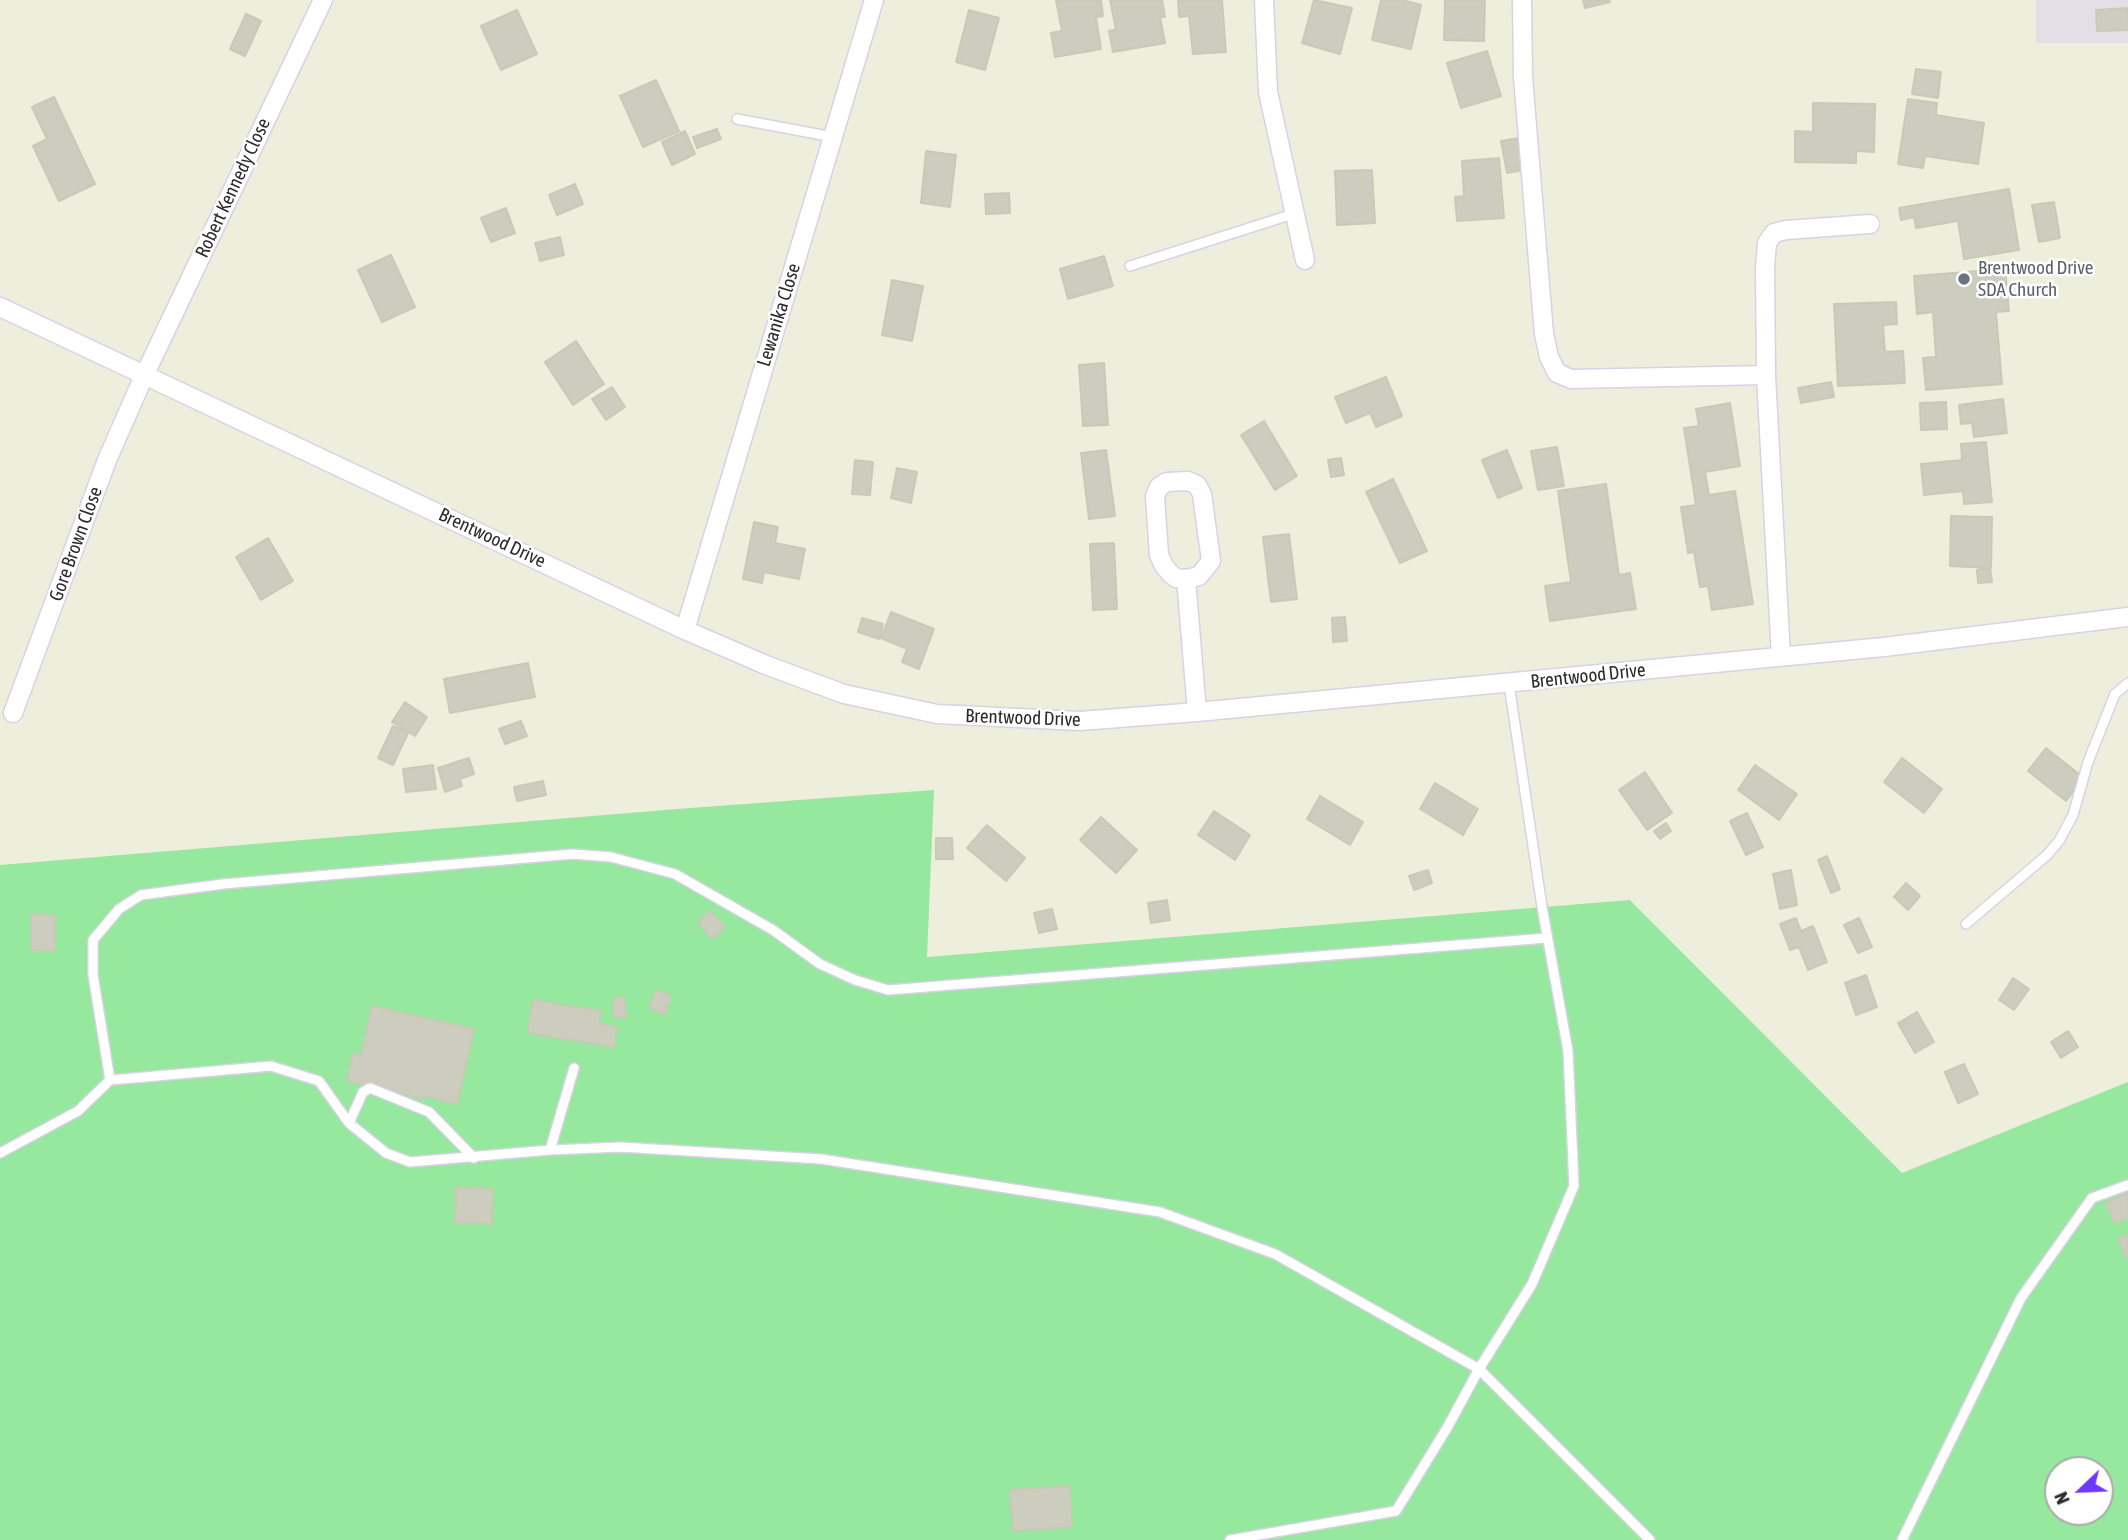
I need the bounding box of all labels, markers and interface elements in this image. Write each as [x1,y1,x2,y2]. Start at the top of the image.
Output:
street label: Robert Kennedy Close [191,115,275,261]
place label: Brentwood Drive SDA Church [1978,257,2093,301]
street label: Lewanika Close [752,261,806,369]
marker: Brentwood Drive SDA Church [1956,271,1972,287]
street label: Gore Brown Close [45,484,107,604]
street label: Brentwood Drive [435,503,549,573]
street label: Brentwood Drive [1529,659,1647,693]
street label: Brentwood Drive [965,705,1081,731]
north arrow [2044,1456,2114,1526]
text: N [2049,1489,2074,1508]

